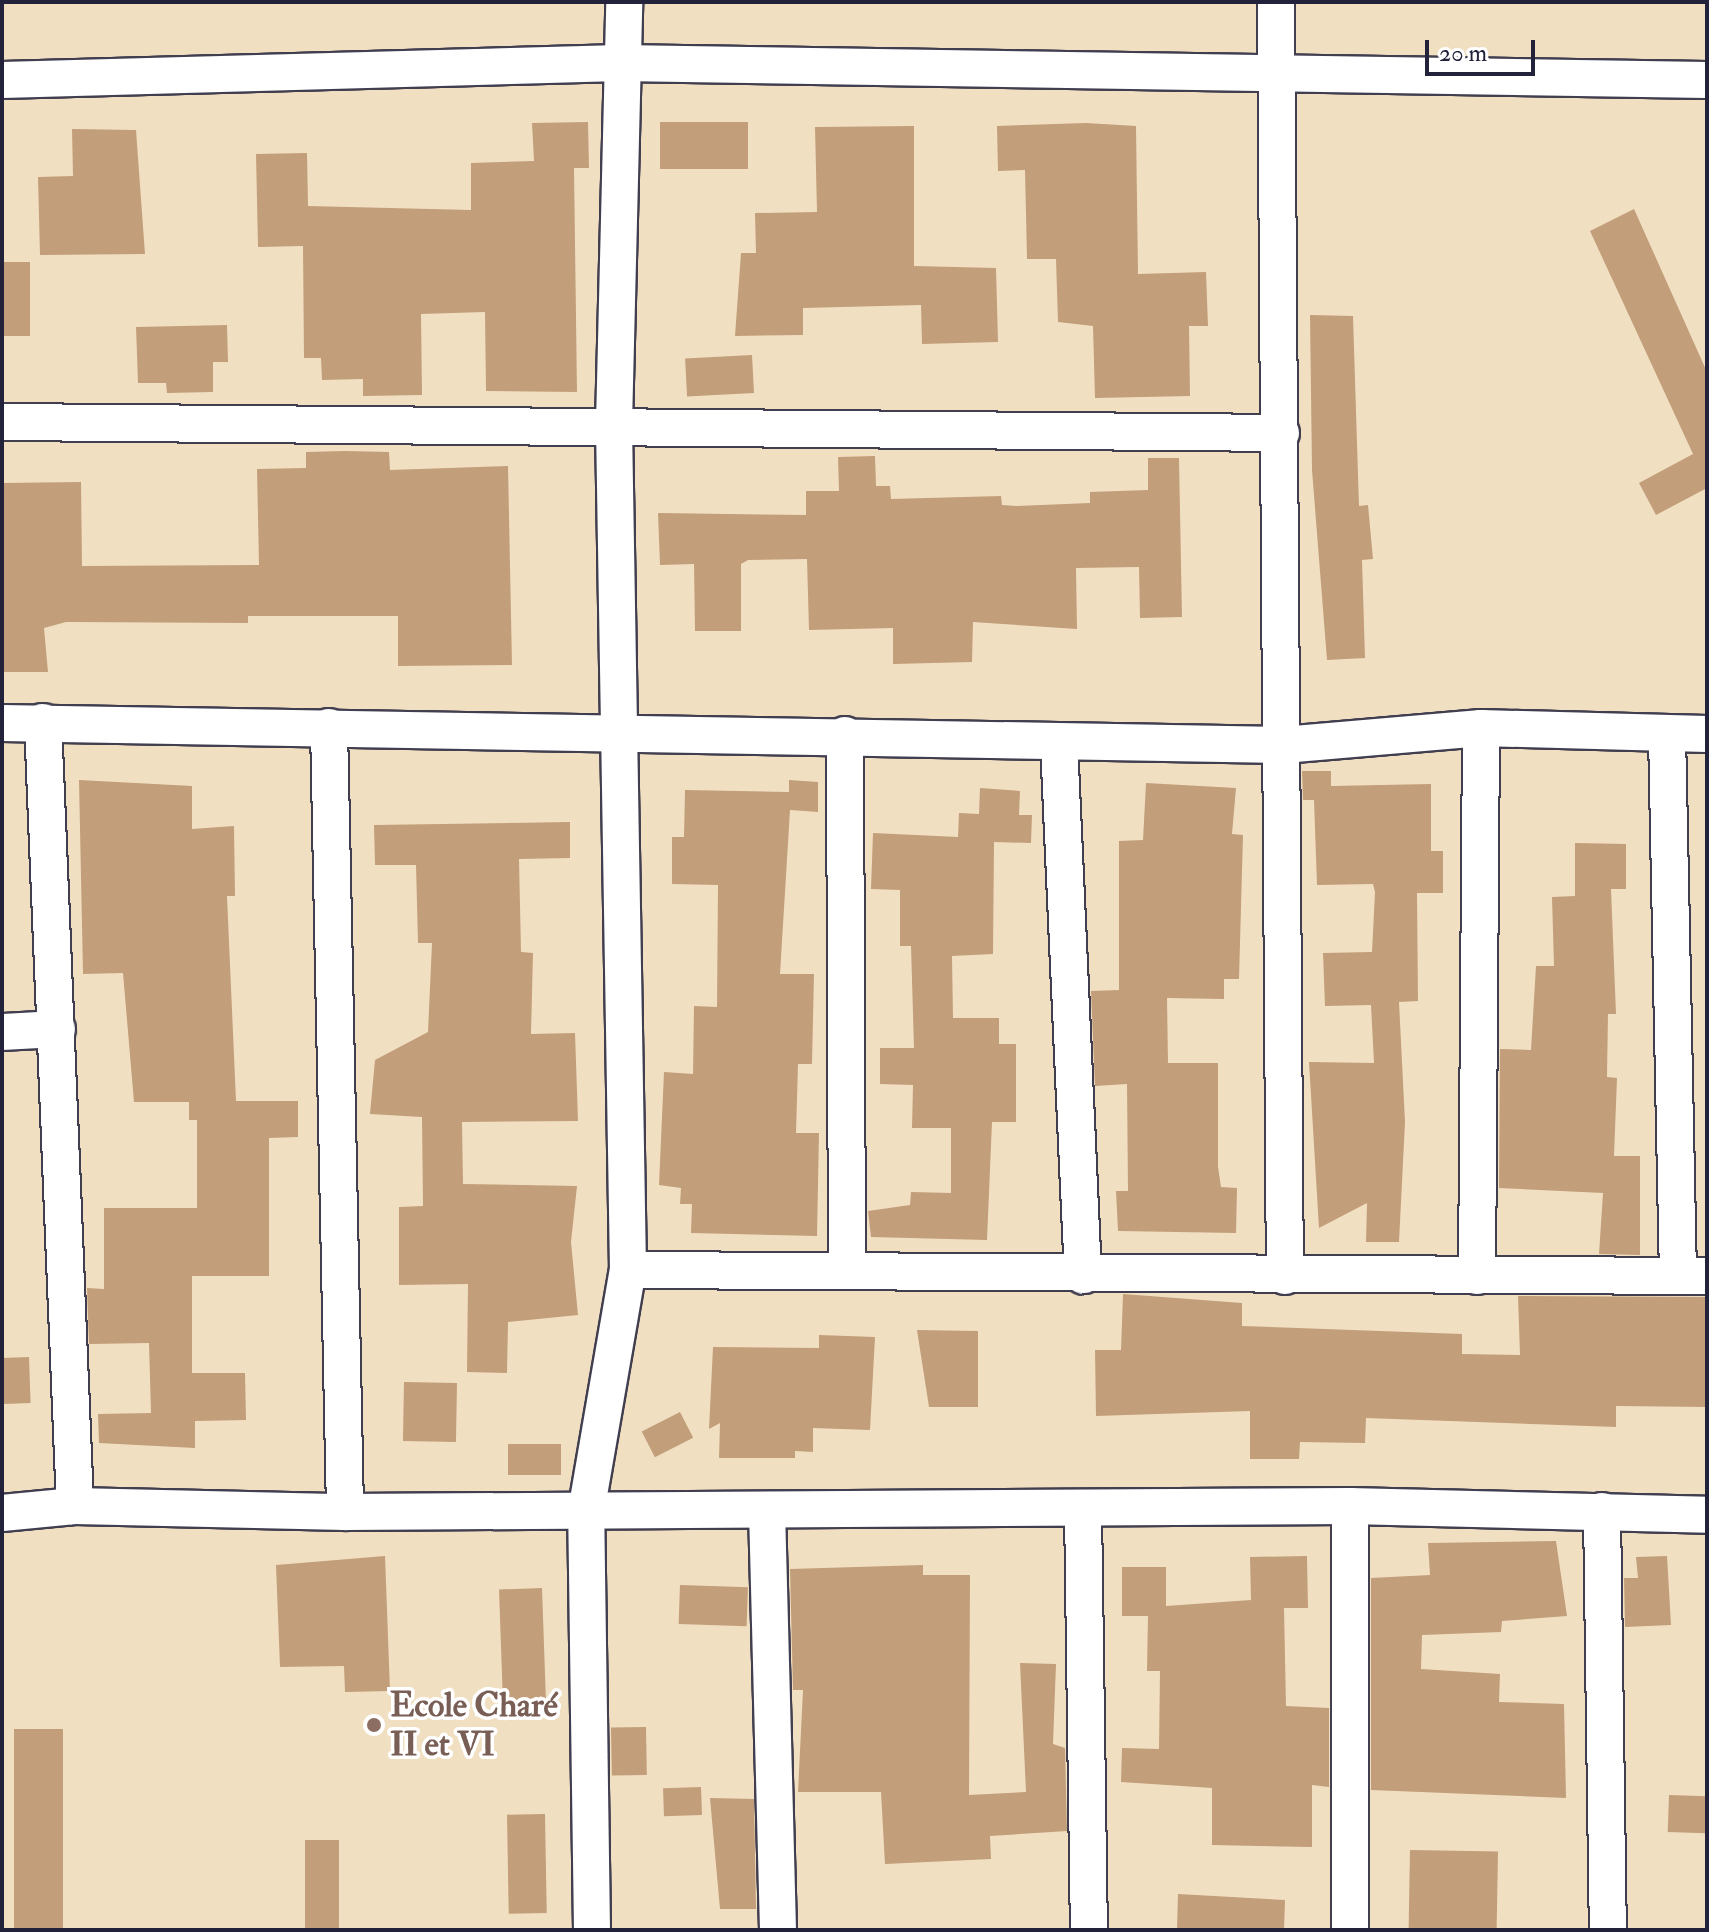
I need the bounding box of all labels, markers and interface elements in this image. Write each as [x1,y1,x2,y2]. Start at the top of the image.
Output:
scale bar [1429,24,1539,74]
text: 20 m [1439,38,1487,69]
place label: Ecole Charé II et VI [390,1685,558,1764]
marker: Ecole Charé II et VI [365,1716,383,1734]

